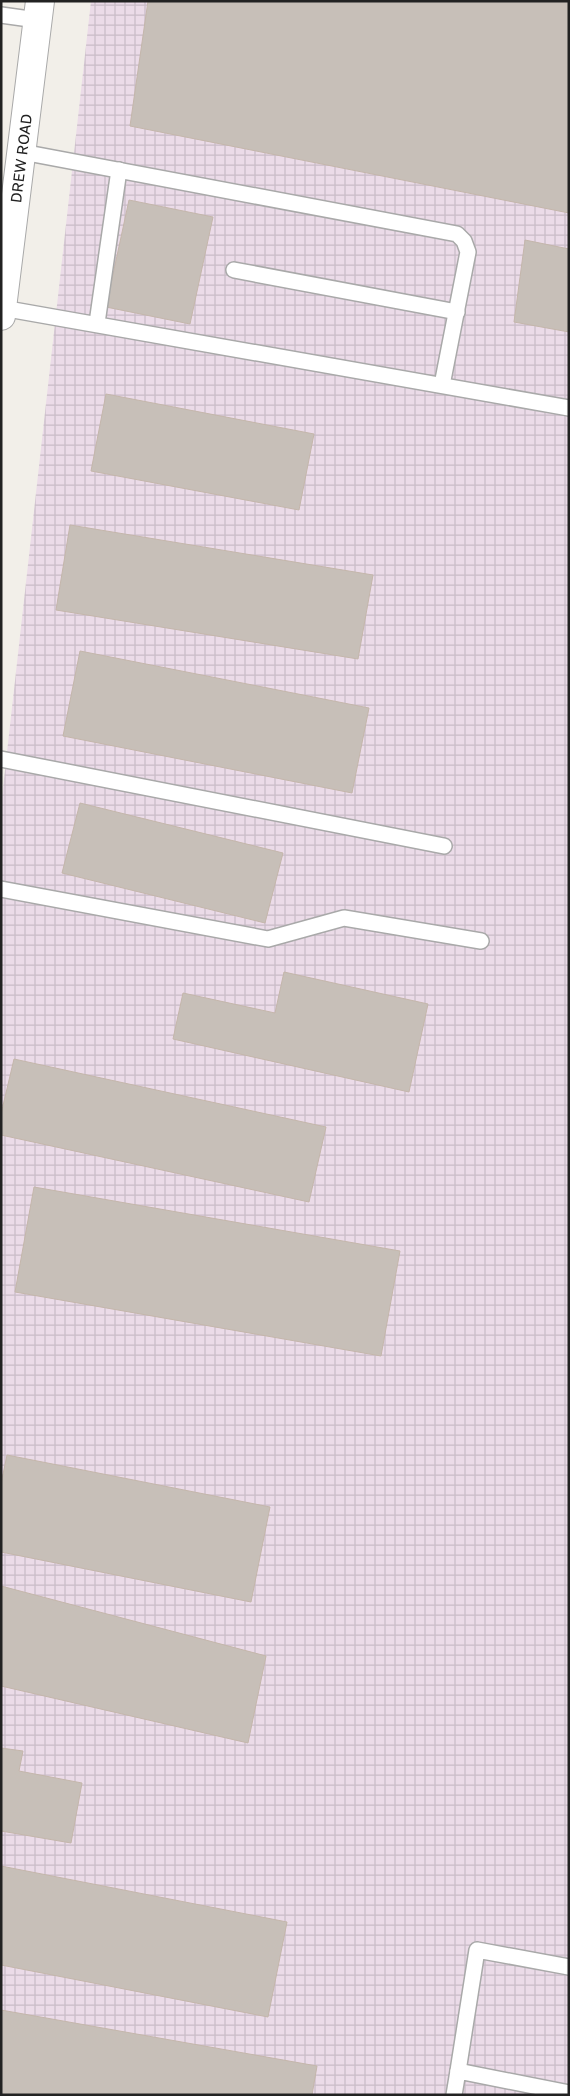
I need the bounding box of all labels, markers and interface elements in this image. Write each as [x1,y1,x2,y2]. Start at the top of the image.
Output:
street label: DREW ROAD [6,113,35,204]

